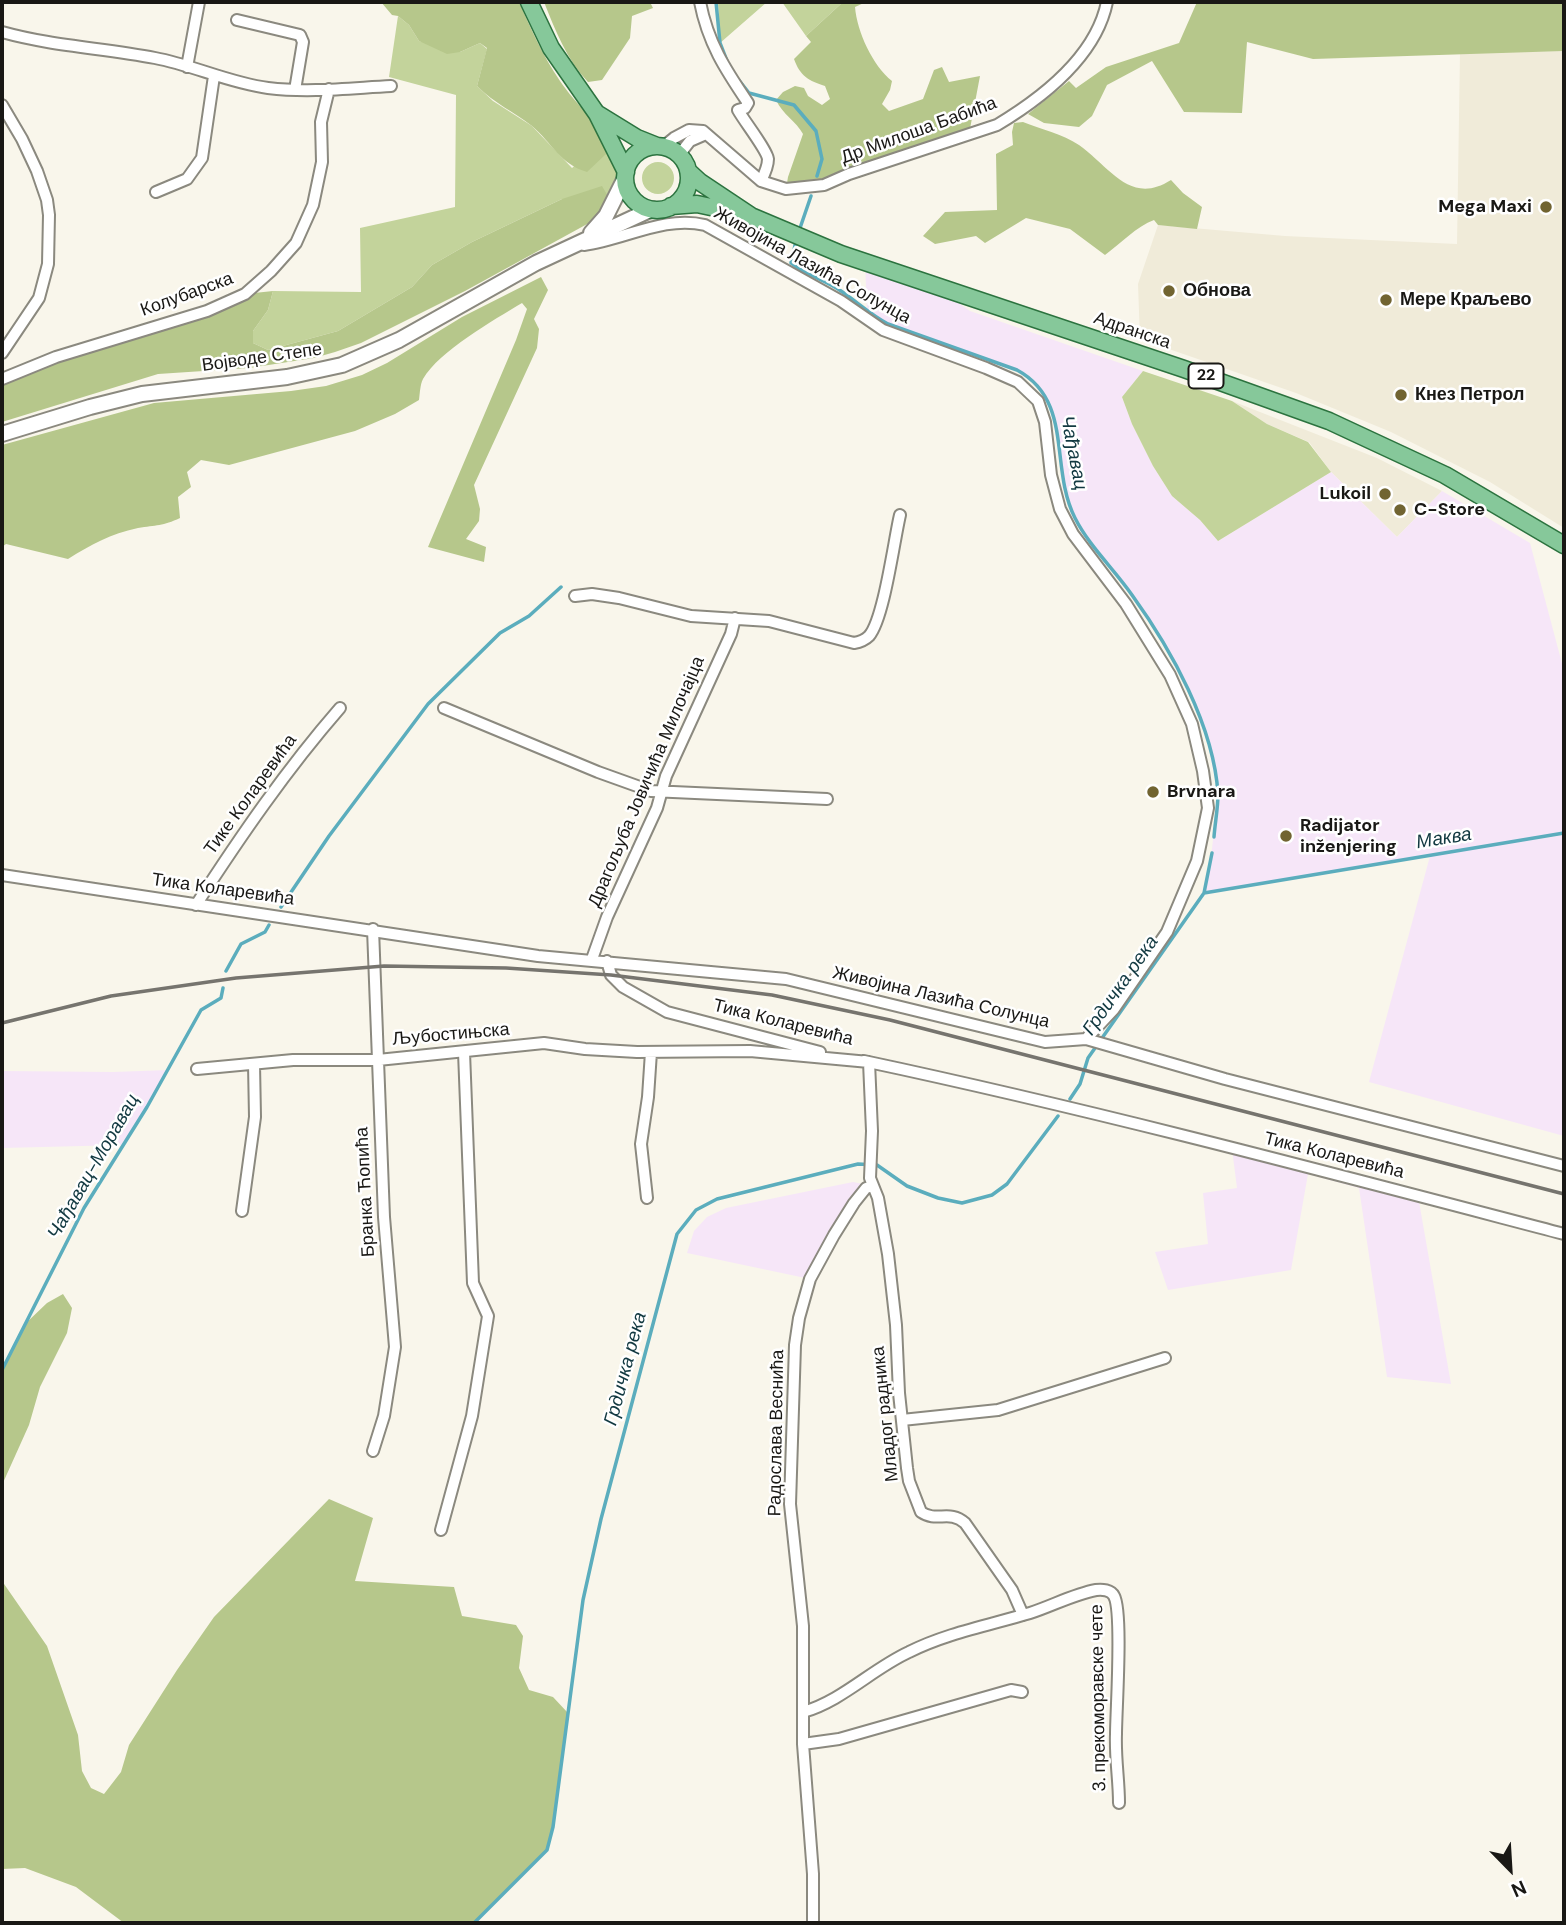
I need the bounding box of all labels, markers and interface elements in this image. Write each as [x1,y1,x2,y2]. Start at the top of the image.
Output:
street label: Др Милоша Бабића [838,93,1000,169]
place label: Mega Maxi [1438,196,1532,218]
marker: Mega Maxi [1538,199,1554,215]
street label: Живојина Лазића Солунца [710,203,914,329]
street label: Колубарска [138,268,236,322]
place label: Обнова [1183,280,1251,302]
marker: Обнова [1161,283,1177,299]
place label: Мере Краљево [1400,289,1532,311]
marker: Мере Краљево [1378,292,1394,308]
street label: Адранска [1091,308,1173,354]
street label: Војводе Степе [201,339,323,377]
road number: 22 [1188,364,1224,388]
place label: Кнез Петрол [1415,384,1525,406]
marker: Кнез Петрол [1393,387,1409,403]
water label: Чађавац [1055,414,1091,492]
place label: Lukoil [1319,483,1371,505]
marker: Lukoil [1377,486,1393,502]
place label: C-Store [1414,499,1485,521]
marker: C-Store [1392,502,1408,518]
street label: Драгољуба Јовичића Милочајца [584,653,710,911]
street label: Тике Коларевића [200,731,302,859]
place label: Brvnara [1167,781,1236,803]
marker: Brvnara [1145,784,1161,800]
place label: Radijator inženjering [1300,815,1397,858]
water label: Маква [1415,823,1473,855]
marker: Radijator inženjering [1278,828,1294,844]
street label: Тика Коларевића [150,869,296,911]
water label: Грдичка река [1078,932,1164,1040]
street label: Живојина Лазића Солунца [830,963,1052,1033]
street label: Тика Коларевића [711,995,855,1051]
street label: Љубостињска [391,1019,511,1051]
water label: Чађавац-Моравац [43,1090,145,1244]
street label: Бранка Ћопића [352,1126,380,1258]
street label: Тика Коларевића [1262,1128,1406,1184]
water label: Грдичка река [600,1310,652,1428]
street label: Младог радника [868,1345,904,1483]
street label: Радослава Веснића [765,1350,789,1516]
street label: 3. прекоморавске чете [1087,1604,1111,1792]
north arrow [1475,1834,1545,1904]
text: N [1507,1874,1530,1903]

